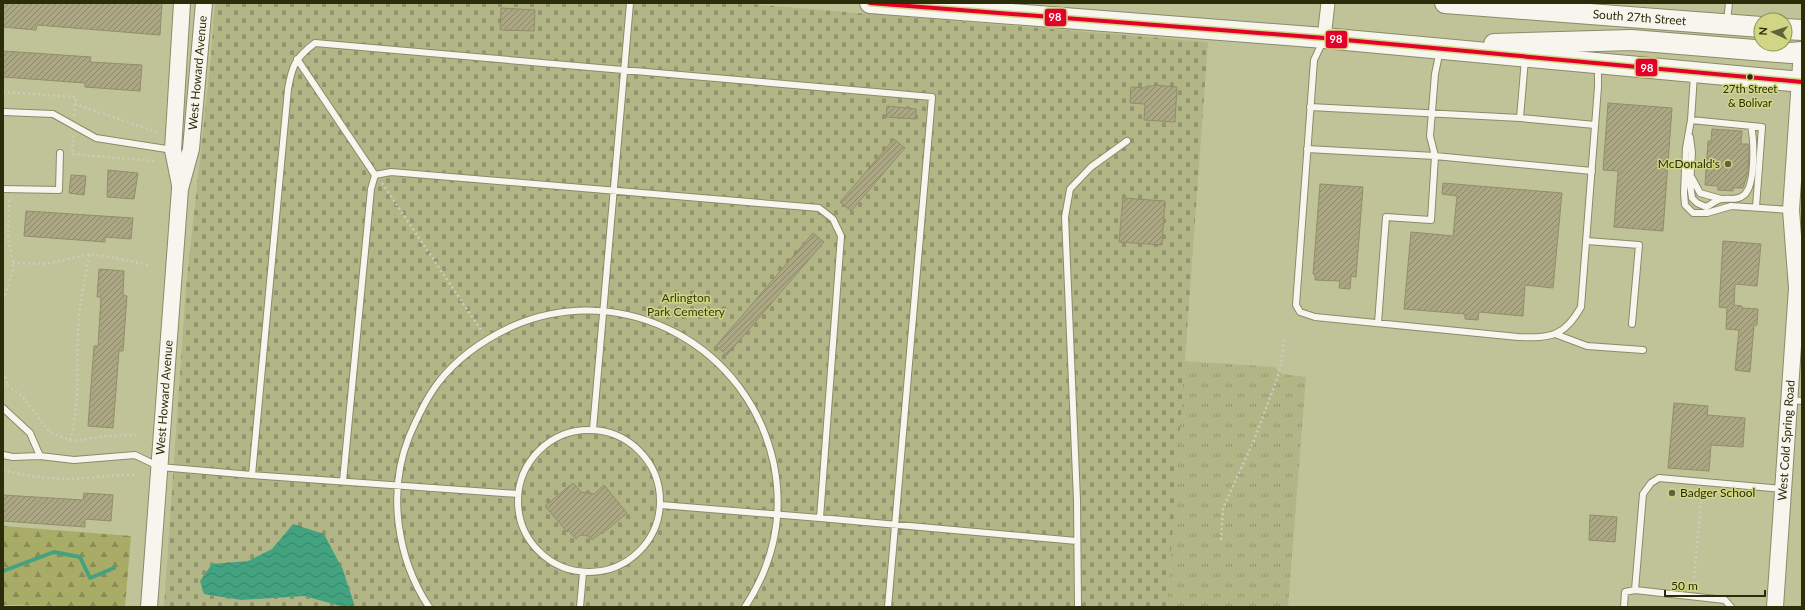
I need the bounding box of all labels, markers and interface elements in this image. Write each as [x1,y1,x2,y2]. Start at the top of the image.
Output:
street label: South 27th Street [1592,6,1687,28]
line badge: 98 [1044,8,1067,27]
text: 98 [1049,10,1061,23]
north arrow [1753,12,1793,52]
street label: West Howard Avenue [185,15,210,131]
text: N [1756,27,1769,36]
line badge: 98 [1325,30,1348,49]
text: 98 [1330,32,1342,45]
line badge: 98 [1635,58,1658,77]
text: 98 [1641,61,1653,74]
marker: 27th Street & Bolivar [1745,72,1755,82]
place label: 27th Street & Bolivar [1723,82,1777,109]
place label: McDonald's [1658,156,1720,171]
marker: McDonald's [1723,159,1733,169]
park label: Arlington Park Cemetery [647,290,726,319]
street label: West Howard Avenue [152,340,176,455]
street label: West Cold Spring Road [1774,379,1798,501]
place label: Badger School [1680,485,1755,500]
marker: Badger School [1667,488,1677,498]
scale bar [1665,572,1765,598]
text: 50 m [1671,578,1698,593]

